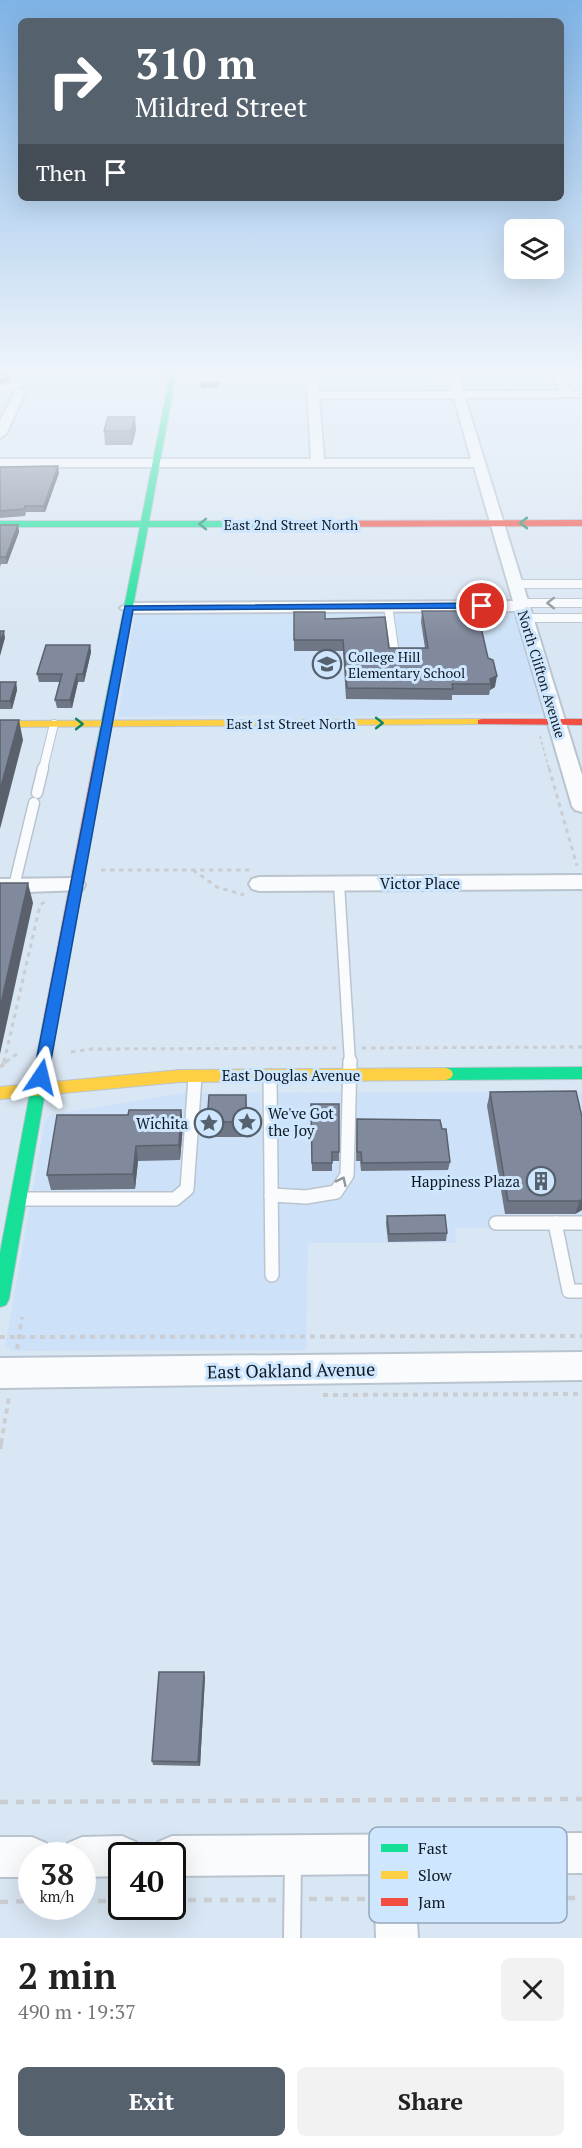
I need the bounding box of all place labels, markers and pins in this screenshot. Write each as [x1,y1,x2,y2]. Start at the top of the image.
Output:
pin [456,580,507,631]
place label: College Hill Elementary School [348,647,465,682]
school or university icon: College Hill Elementary School [311,648,343,680]
place label: We've Got the Joy [268,1103,334,1140]
place icon: We've Got the Joy [231,1106,263,1138]
place icon: Wichita [193,1107,225,1139]
place label: Wichita [136,1113,188,1133]
building icon: Happiness Plaza [525,1165,557,1197]
place label: Happiness Plaza [411,1171,520,1191]

